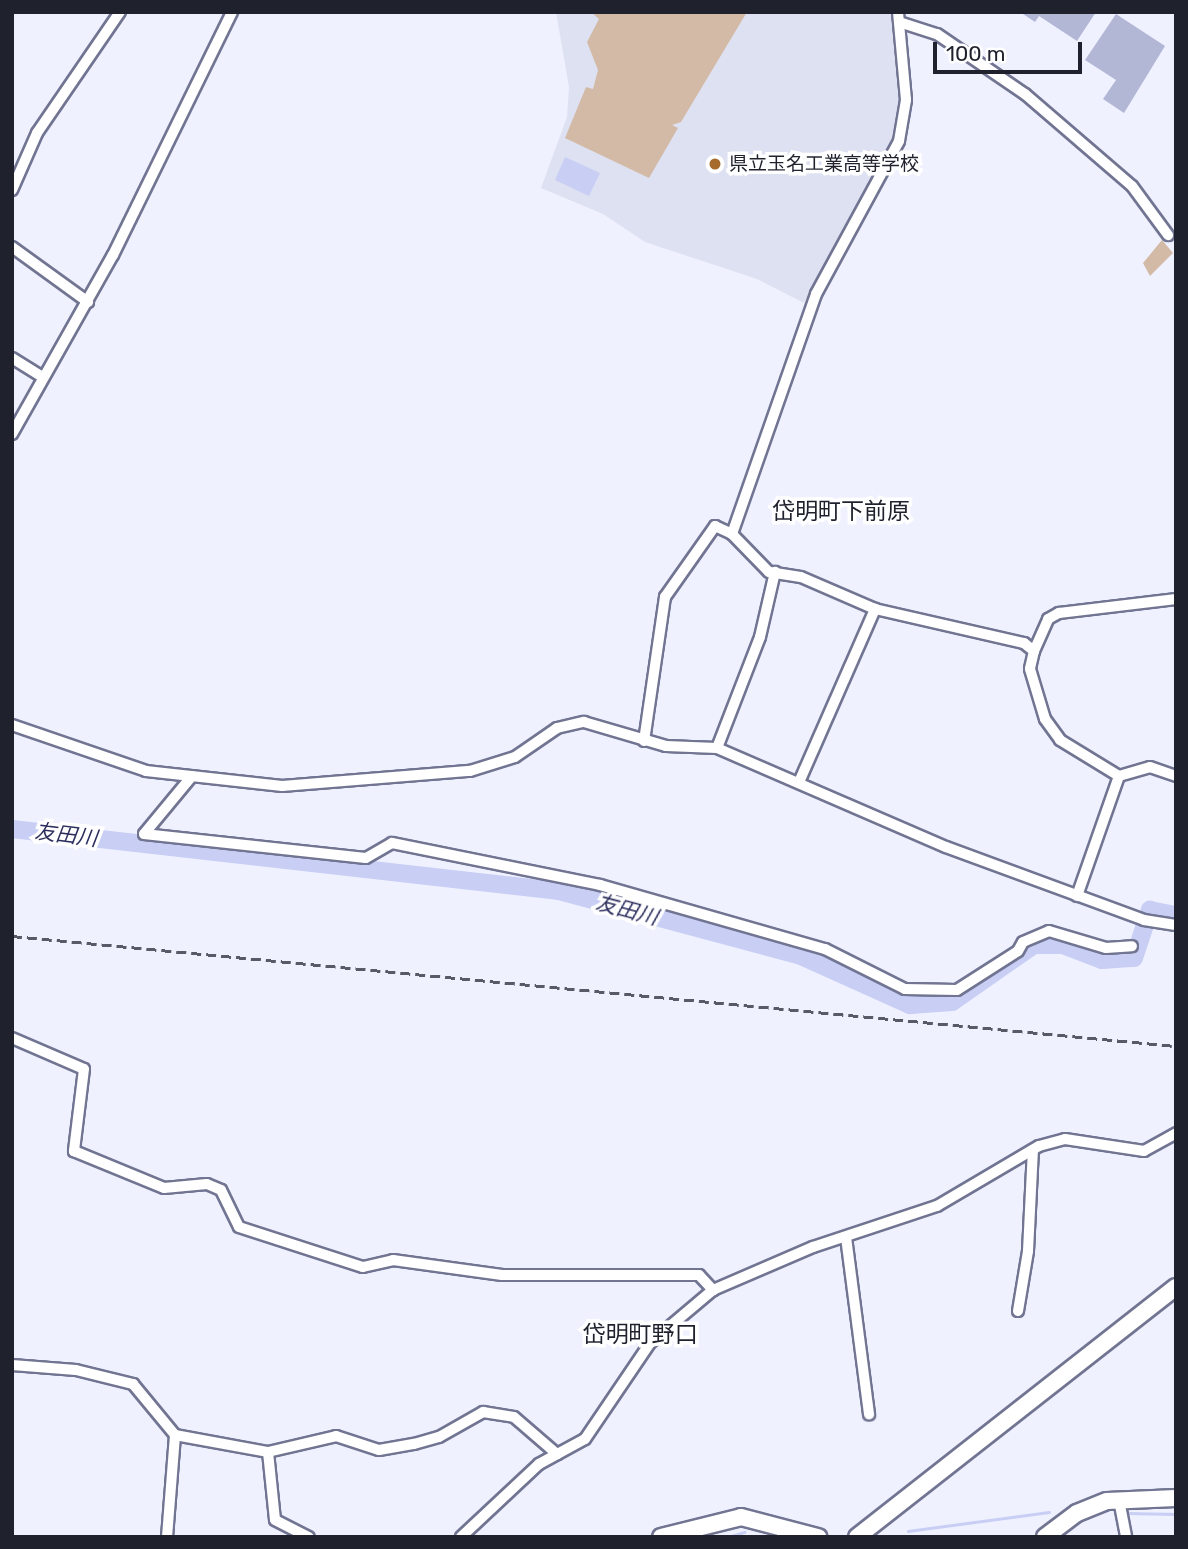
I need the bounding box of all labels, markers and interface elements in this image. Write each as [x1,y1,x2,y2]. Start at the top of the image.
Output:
scale bar [936,28,1085,72]
text: 100 m [946,41,1005,66]
place label: 県立玉名工業高等学校 [729,153,919,175]
marker: 県立玉名工業高等学校 [707,156,723,172]
district label: 岱明町下前原 [772,497,910,525]
water label: 友田川 [33,819,99,851]
water label: 友田川 [593,890,661,930]
district label: 岱明町野口 [583,1320,697,1348]

